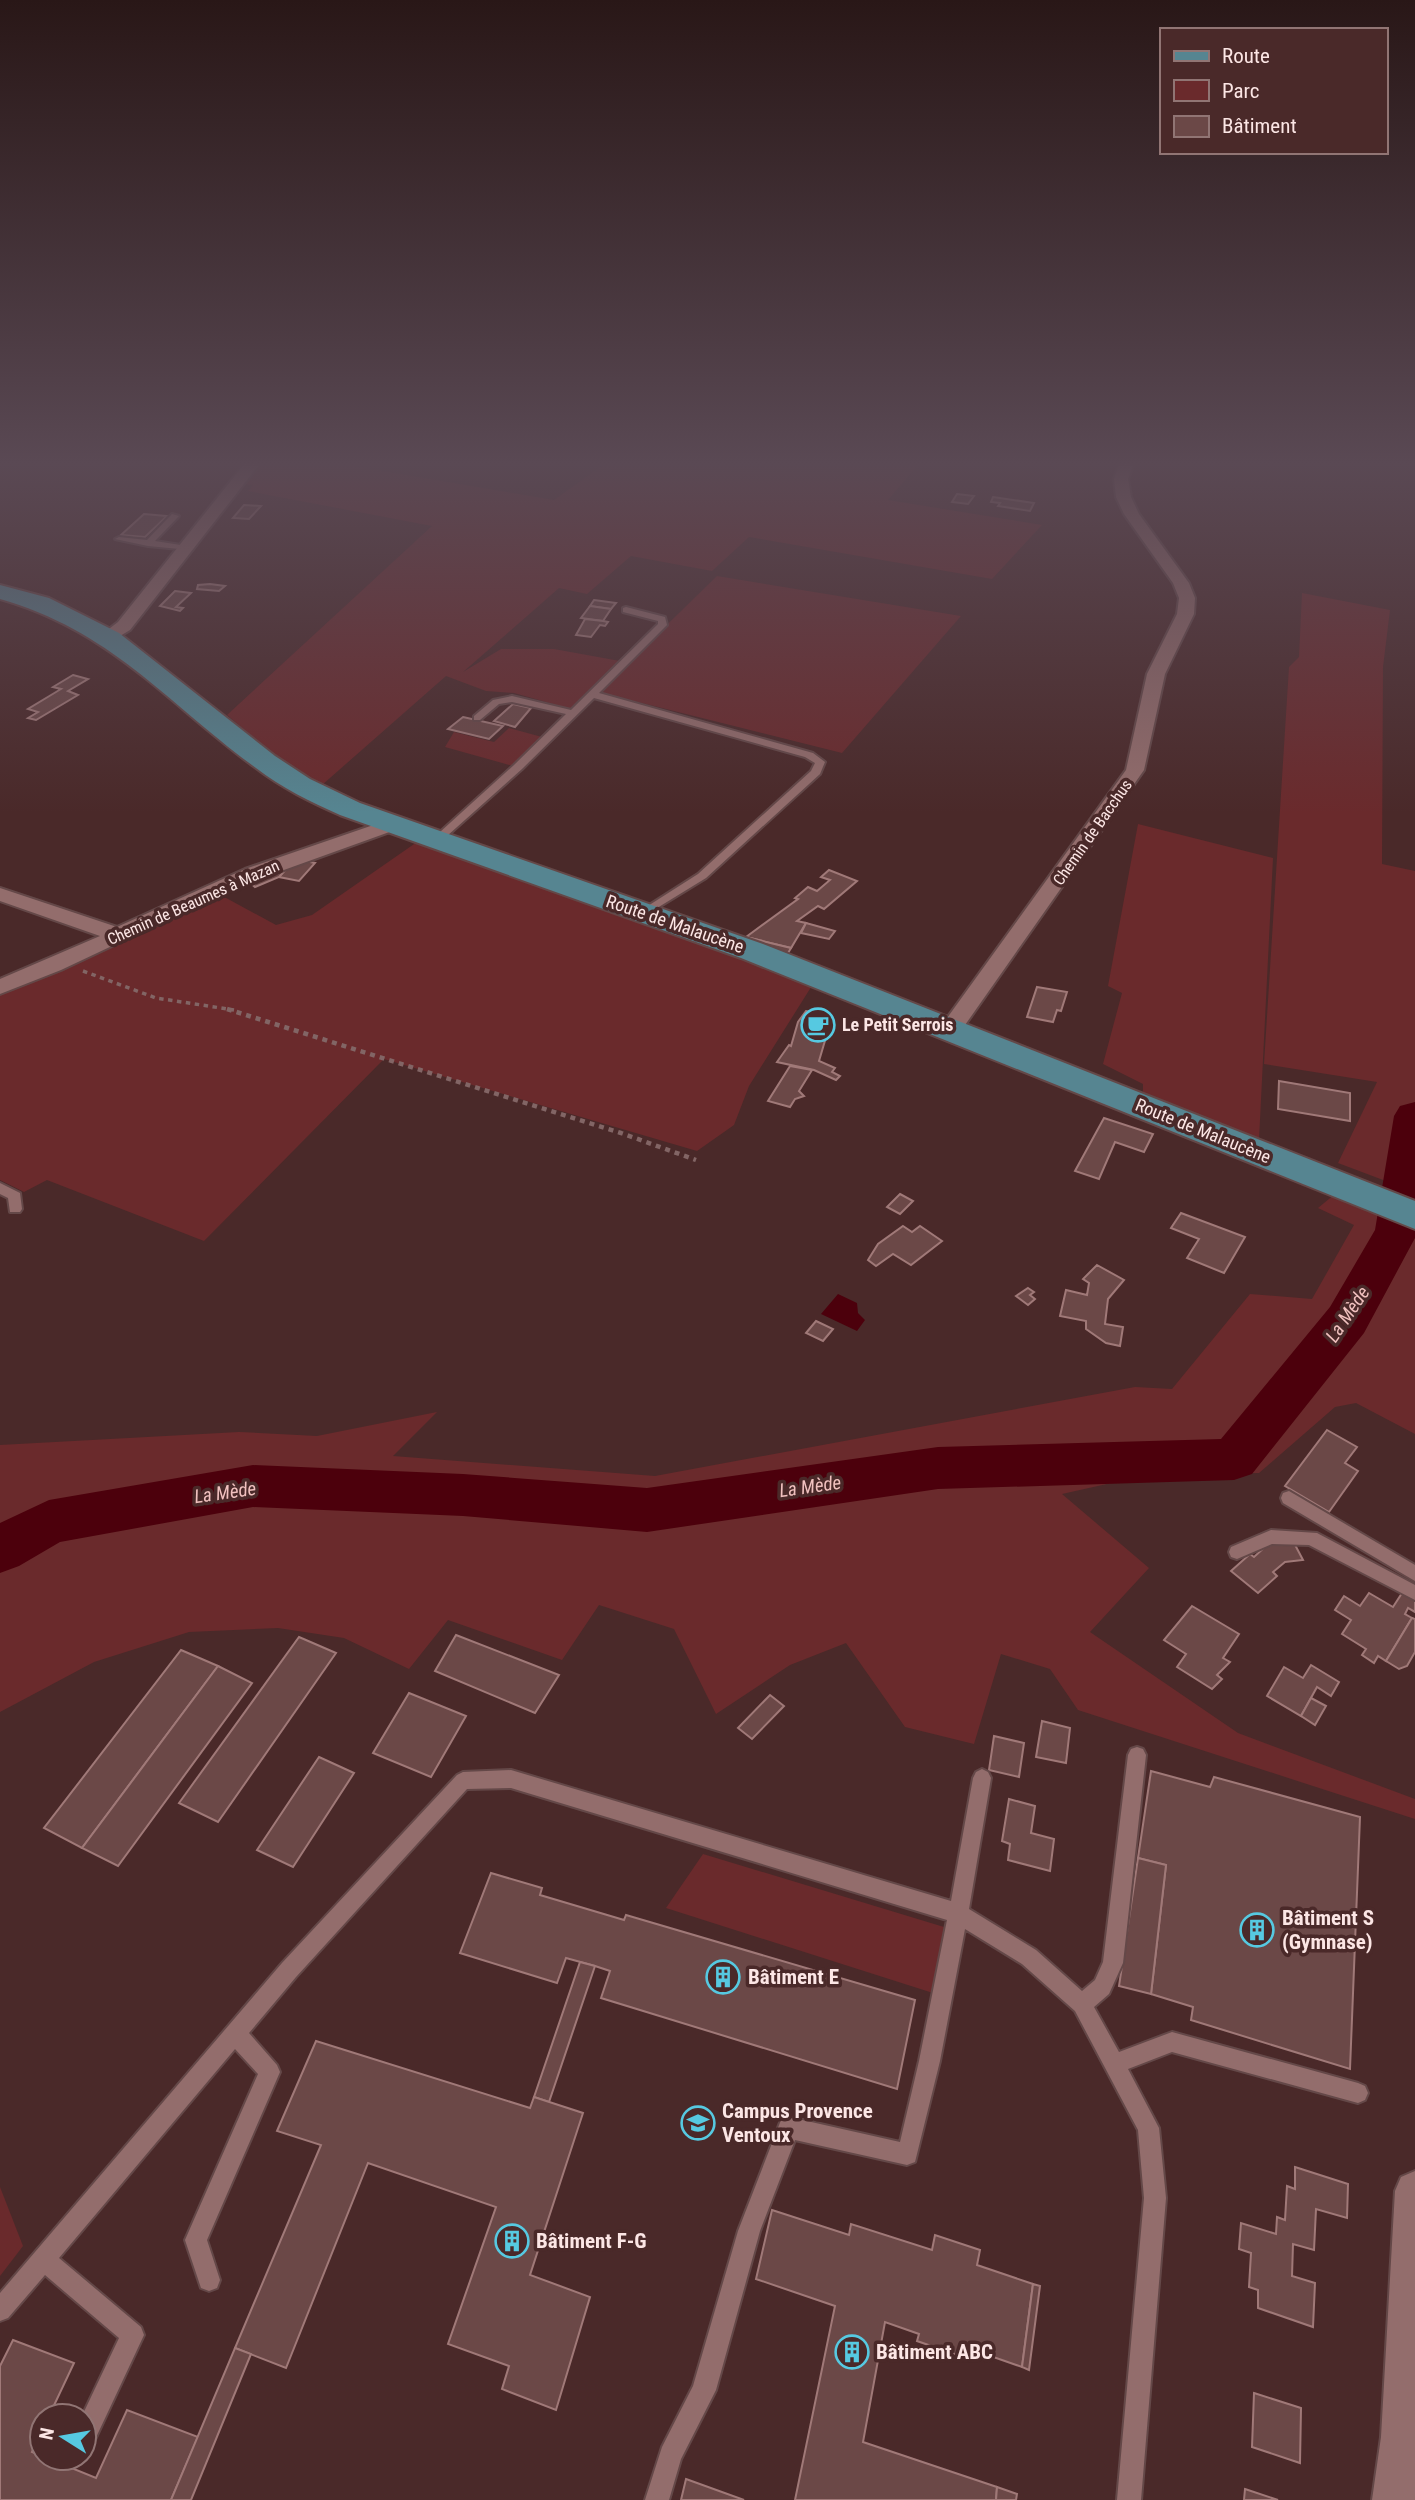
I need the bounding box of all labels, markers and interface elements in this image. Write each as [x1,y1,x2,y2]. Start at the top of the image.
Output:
legend [1160,28,1387,154]
text: Route [1222,44,1270,68]
text: Parc [1222,79,1260,103]
text: Bâtiment [1222,114,1297,138]
street label: Chemin de Bacchus [1049,776,1136,889]
street label: Chemin de Beaumes à Mazan [104,856,282,949]
street label: Route de Malaucène [604,890,747,957]
cafe icon: Le Petit Serrois [799,1006,837,1044]
place label: Le Petit Serrois [842,1014,953,1035]
street label: Route de Malaucène [1132,1094,1274,1167]
water label: La Mède [1320,1282,1374,1347]
water label: La Mède [778,1471,843,1502]
water label: La Mède [193,1477,258,1508]
place label: Bâtiment S (Gymnase) [1282,1906,1374,1954]
building icon: Bâtiment S (Gymnase) [1238,1911,1276,1949]
building icon: Bâtiment E [704,1958,742,1996]
place label: Bâtiment E [748,1965,839,1989]
place label: Campus Provence Ventoux [722,2099,873,2147]
school or university icon: Campus Provence Ventoux [679,2104,717,2142]
building icon: Bâtiment F-G [493,2222,531,2260]
place label: Bâtiment F-G [536,2229,647,2253]
building icon: Bâtiment ABC [833,2333,871,2371]
place label: Bâtiment ABC [876,2340,993,2364]
north arrow [28,2402,98,2472]
text: N [34,2426,59,2442]

